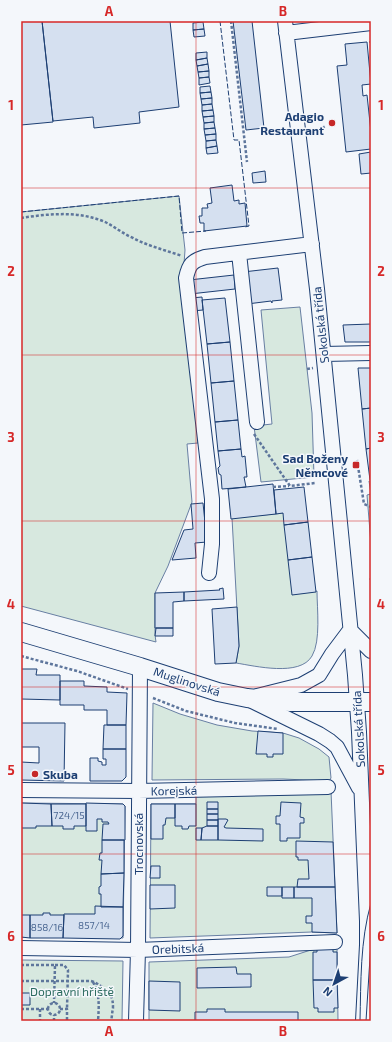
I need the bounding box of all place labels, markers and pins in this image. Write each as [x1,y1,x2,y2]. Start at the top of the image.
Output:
place label: Adagio Restaurant [260,109,324,137]
marker: Adagio Restaurant [327,118,337,128]
place label: Sad Boženy Němcové [283,451,348,479]
marker: Sad Boženy Němcové [351,460,361,470]
place label: Skuba [43,767,78,781]
marker: Skuba [30,769,40,779]

